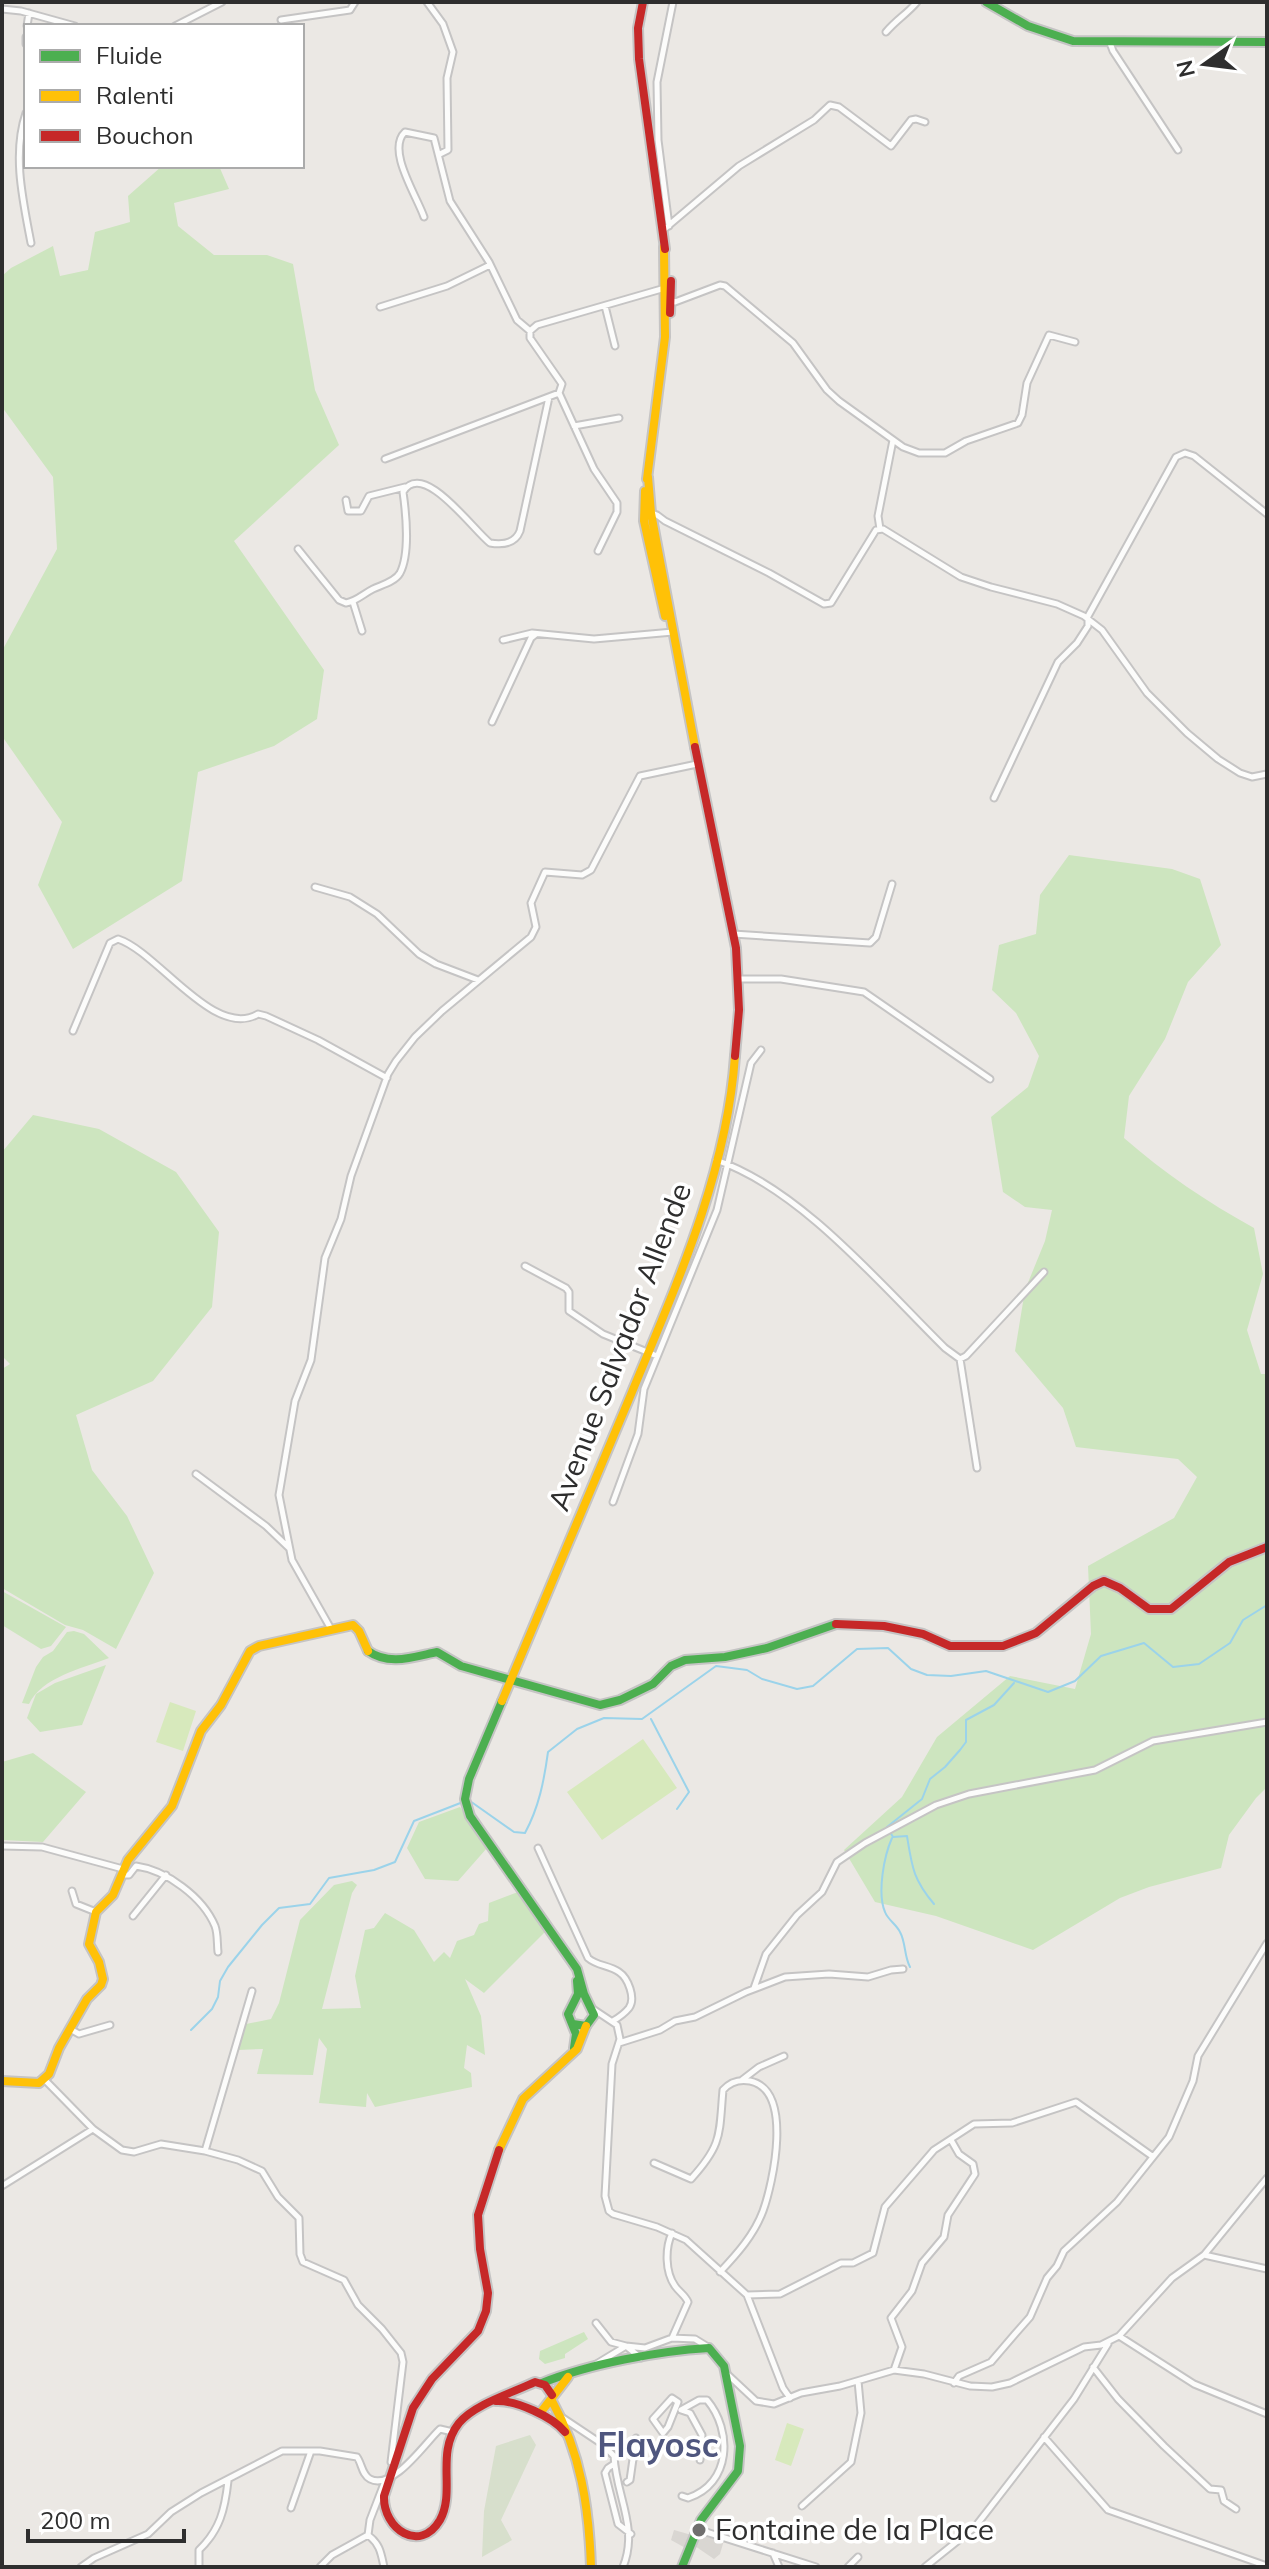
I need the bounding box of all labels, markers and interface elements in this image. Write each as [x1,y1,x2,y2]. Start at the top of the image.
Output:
legend [24,24,304,168]
north arrow [1165,24,1245,104]
text: Fluide [96,40,162,70]
text: N [1170,57,1201,80]
text: Ralenti [96,80,174,110]
text: Bouchon [96,120,194,150]
street label: Avenue Salvador Allende [539,1177,699,1516]
district label: Flayosc [597,2423,719,2466]
scale bar [28,2493,184,2543]
text: 200 m [40,2505,111,2535]
place label: Fontaine de la Place [715,2510,994,2548]
marker: Fontaine de la Place [690,2521,708,2539]

